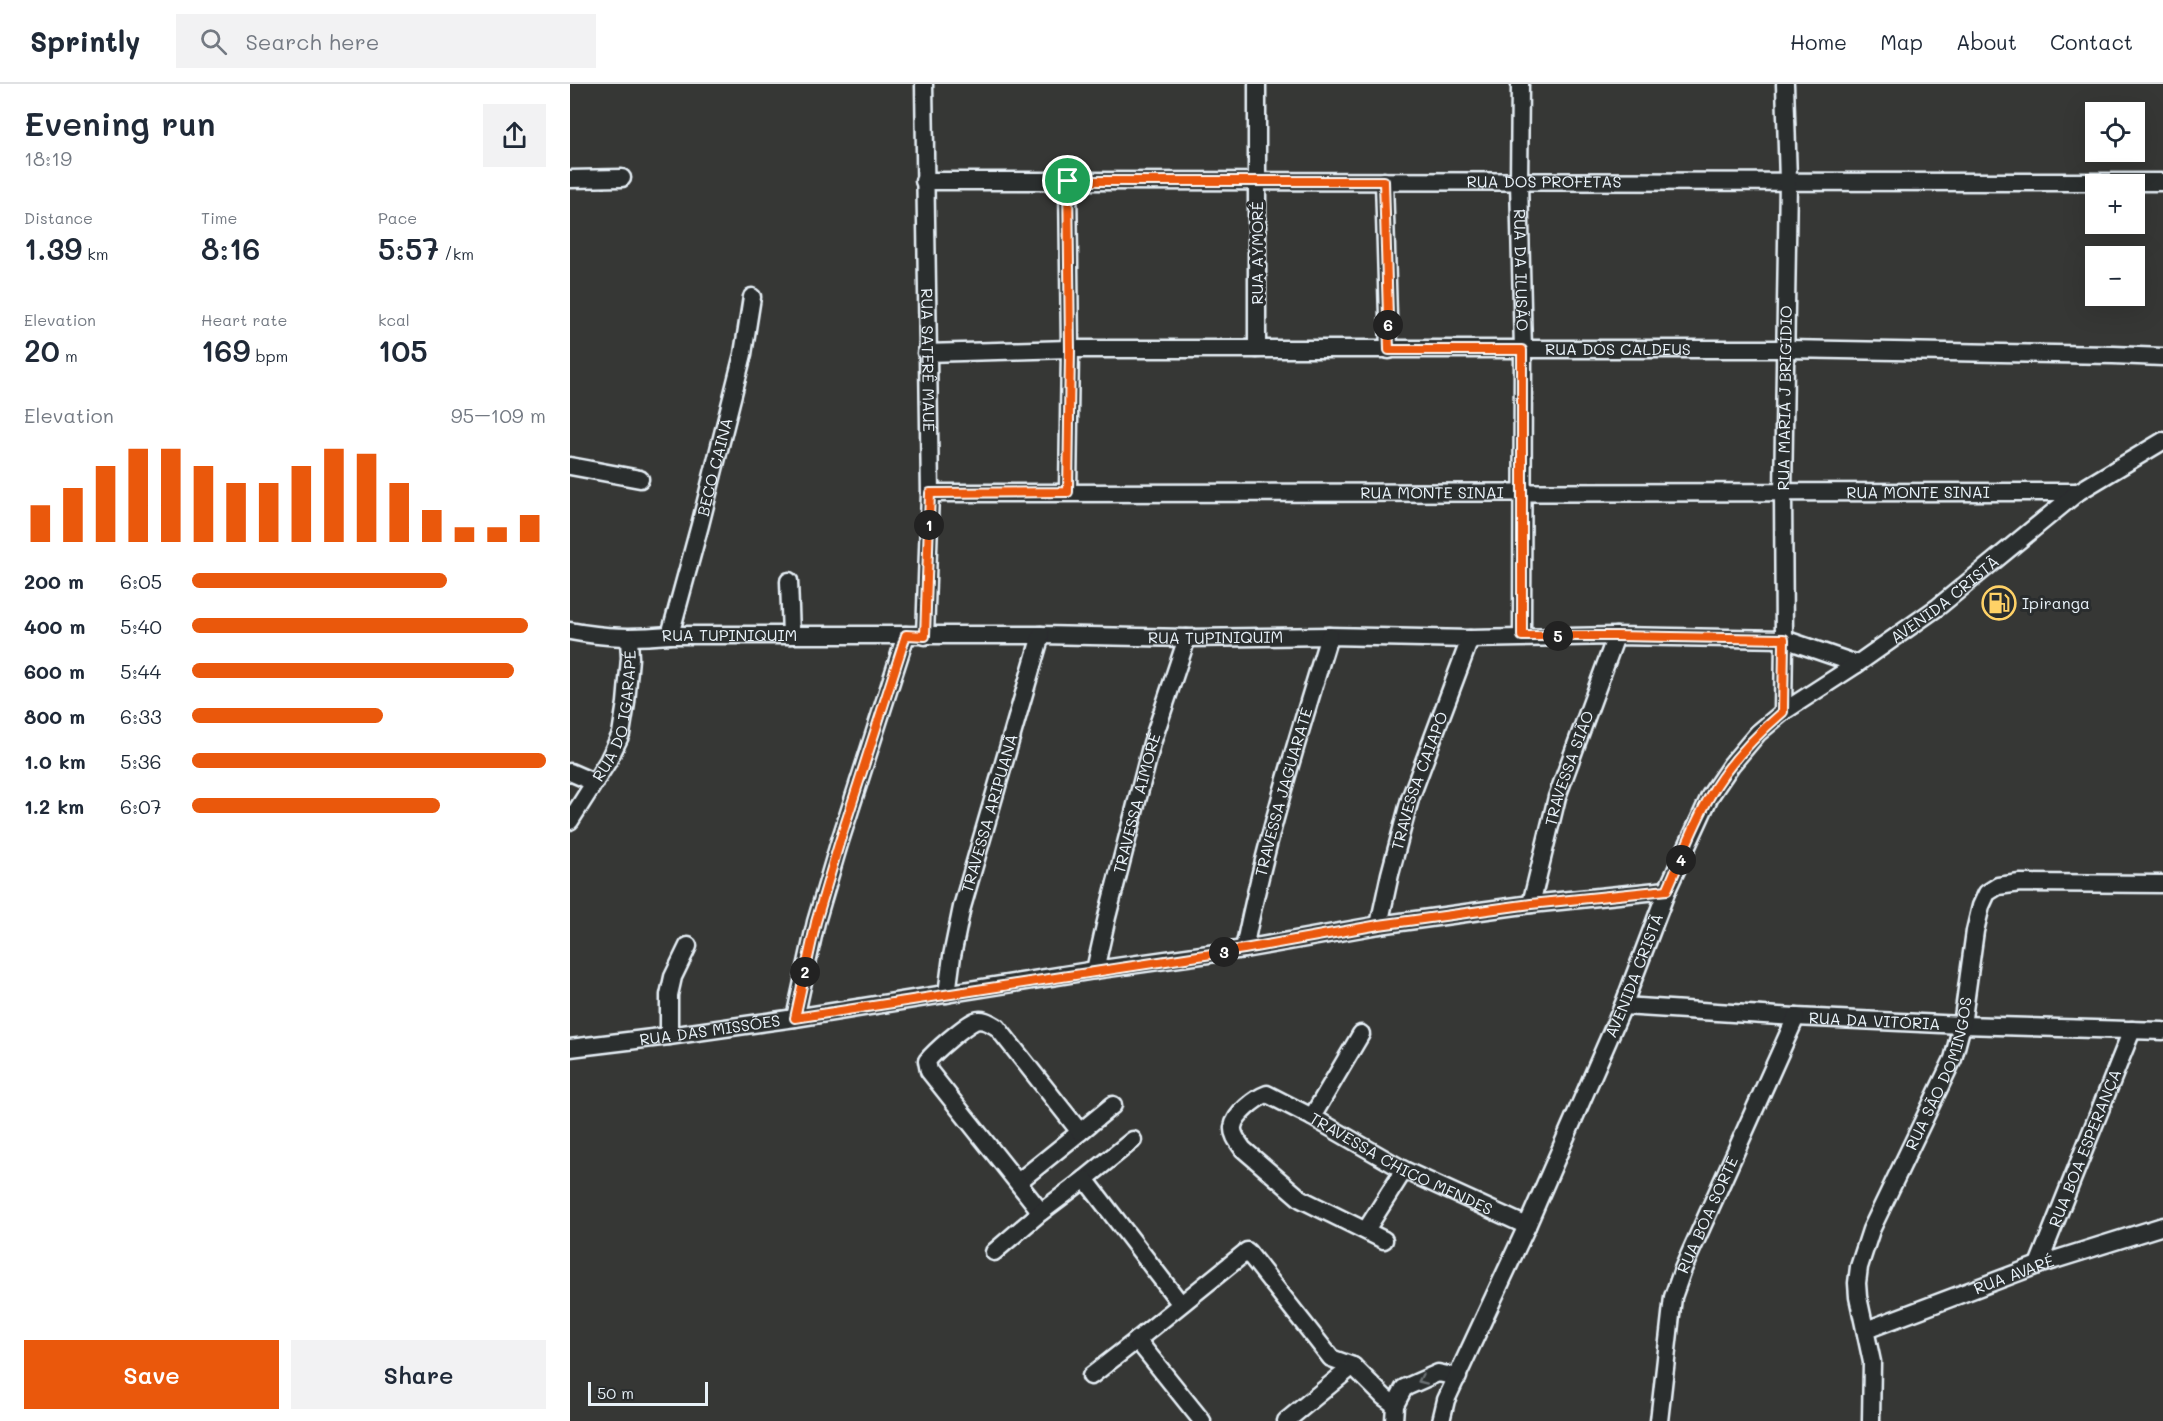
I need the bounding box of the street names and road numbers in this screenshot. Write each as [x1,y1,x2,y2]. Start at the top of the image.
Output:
street label: RUA DOS PROFETAS [1467,170,1621,192]
street label: RUA AYMORÉ [1246,201,1267,305]
street label: RUA DA ILUSÃO [1510,208,1534,331]
street label: RUA SATERÊ MAUÉ [917,288,940,432]
street label: RUA MARIA J BRIGÍDIO [1772,305,1796,491]
street label: RUA DOS CALDEUS [1545,338,1691,359]
street label: BECO CAINÃ [692,415,737,518]
street label: RUA MONTE SINAI [1846,481,1990,502]
street label: RUA MONTE SINAI [1360,482,1504,503]
street label: AVENIDA CRISTÃ [1886,550,2003,647]
street label: RUA TUPINIQUIM [661,624,797,646]
street label: RUA TUPINIQUIM [1148,626,1283,648]
street label: RUA DO IGARAPÉ [587,650,640,785]
street label: TRAVESSA JAGUARATÉ [1249,705,1317,878]
street label: TRAVESSA CAIAPÓ [1386,708,1452,852]
street label: TRAVESSA SIÃO [1539,708,1598,828]
street label: TRAVESSA AIMORÉ [1108,730,1165,876]
street label: TRAVESSA ARIPUANÃ [956,731,1022,895]
street label: AVENIDA CRISTÃ [1600,910,1667,1041]
street label: RUA SÃO DOMINGOS [1900,996,1976,1153]
street label: RUA DA VITÓRIA [1808,1007,1941,1034]
street label: RUA DAS MISSÕES [638,1009,782,1050]
street label: RUA BOA ESPERANÇA [2043,1066,2125,1230]
street label: TRAVESSA CHICO MENDES [1306,1107,1496,1219]
street label: RUA BOA SORTE [1672,1153,1742,1276]
street label: RUA AVARÉ [1971,1250,2056,1298]

